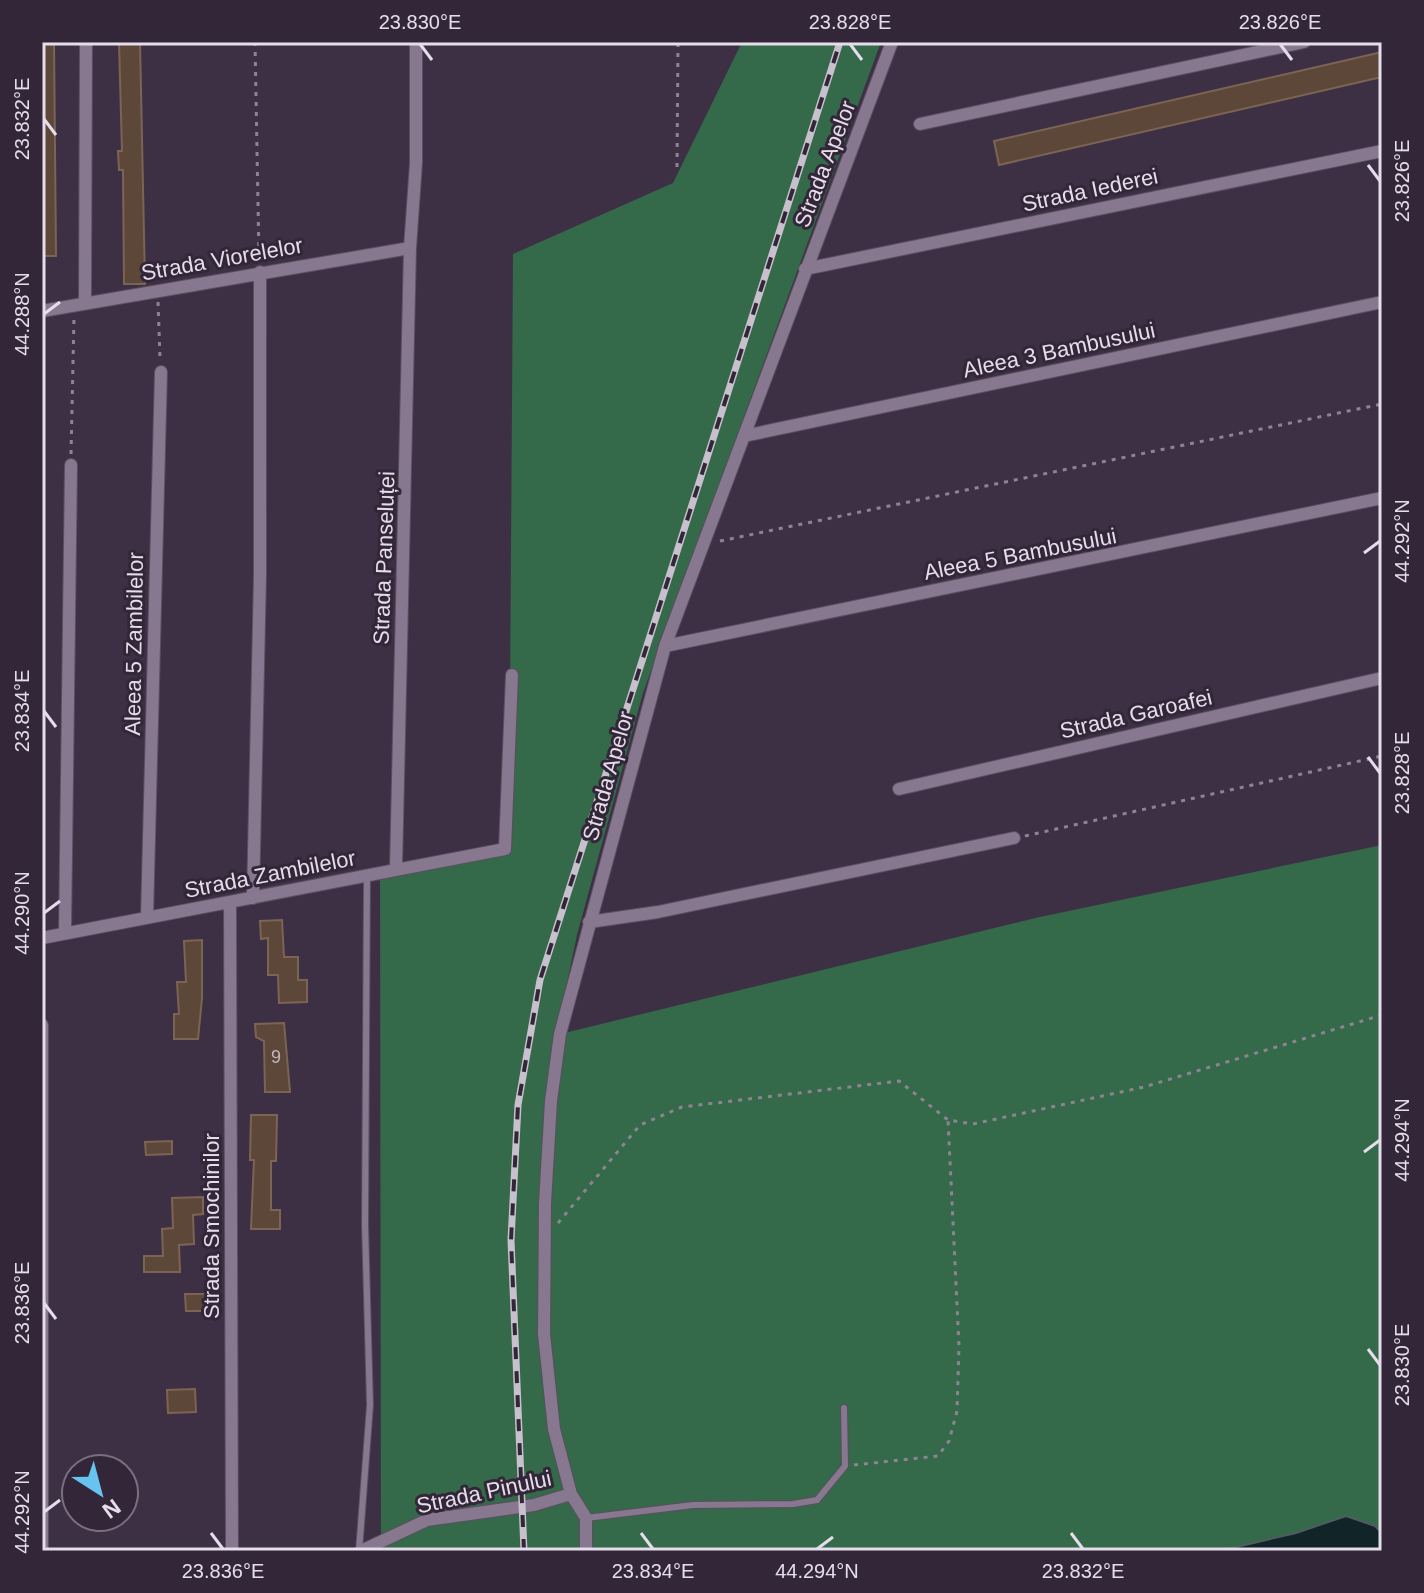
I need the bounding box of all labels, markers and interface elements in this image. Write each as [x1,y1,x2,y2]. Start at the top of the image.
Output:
text: 23.830°E [379,11,461,33]
text: 23.828°E [809,11,891,33]
text: 23.826°E [1239,11,1321,33]
text: 23.832°E [11,78,33,160]
street label: Strada Apelor [789,97,861,231]
text: 23.826°E [1391,140,1413,222]
street label: Strada Iederei [1020,163,1160,217]
street label: Strada Viorelelor [139,232,305,286]
text: 44.288°N [11,272,33,356]
street label: Aleea 3 Bambusului [961,317,1157,383]
street label: Strada Panseluței [368,471,400,645]
text: 44.292°N [1391,499,1413,583]
street label: Aleea 5 Bambusului [922,523,1118,585]
street label: Aleea 5 Zambilelor [120,552,148,736]
text: 23.834°E [11,670,33,752]
street label: Strada Garoafei [1058,684,1214,744]
street label: Strada Apelor [578,708,638,844]
text: 23.828°E [1391,732,1413,814]
street label: Strada Zambilelor [182,845,358,903]
text: 44.290°N [11,871,33,955]
house number: 9 [271,1047,281,1067]
text: 44.294°N [1391,1098,1413,1182]
street label: Strada Smochinilor [199,1133,224,1319]
text: 23.836°E [11,1262,33,1344]
text: 23.830°E [1391,1324,1413,1406]
north arrow [60,1453,140,1533]
street label: Strada Pinului [414,1466,554,1518]
text: 44.292°N [11,1470,33,1554]
text: N [98,1494,125,1524]
text: 23.836°E [182,1560,264,1582]
text: 23.834°E [612,1560,694,1582]
text: 44.294°N [775,1560,859,1582]
text: 23.832°E [1042,1560,1124,1582]

